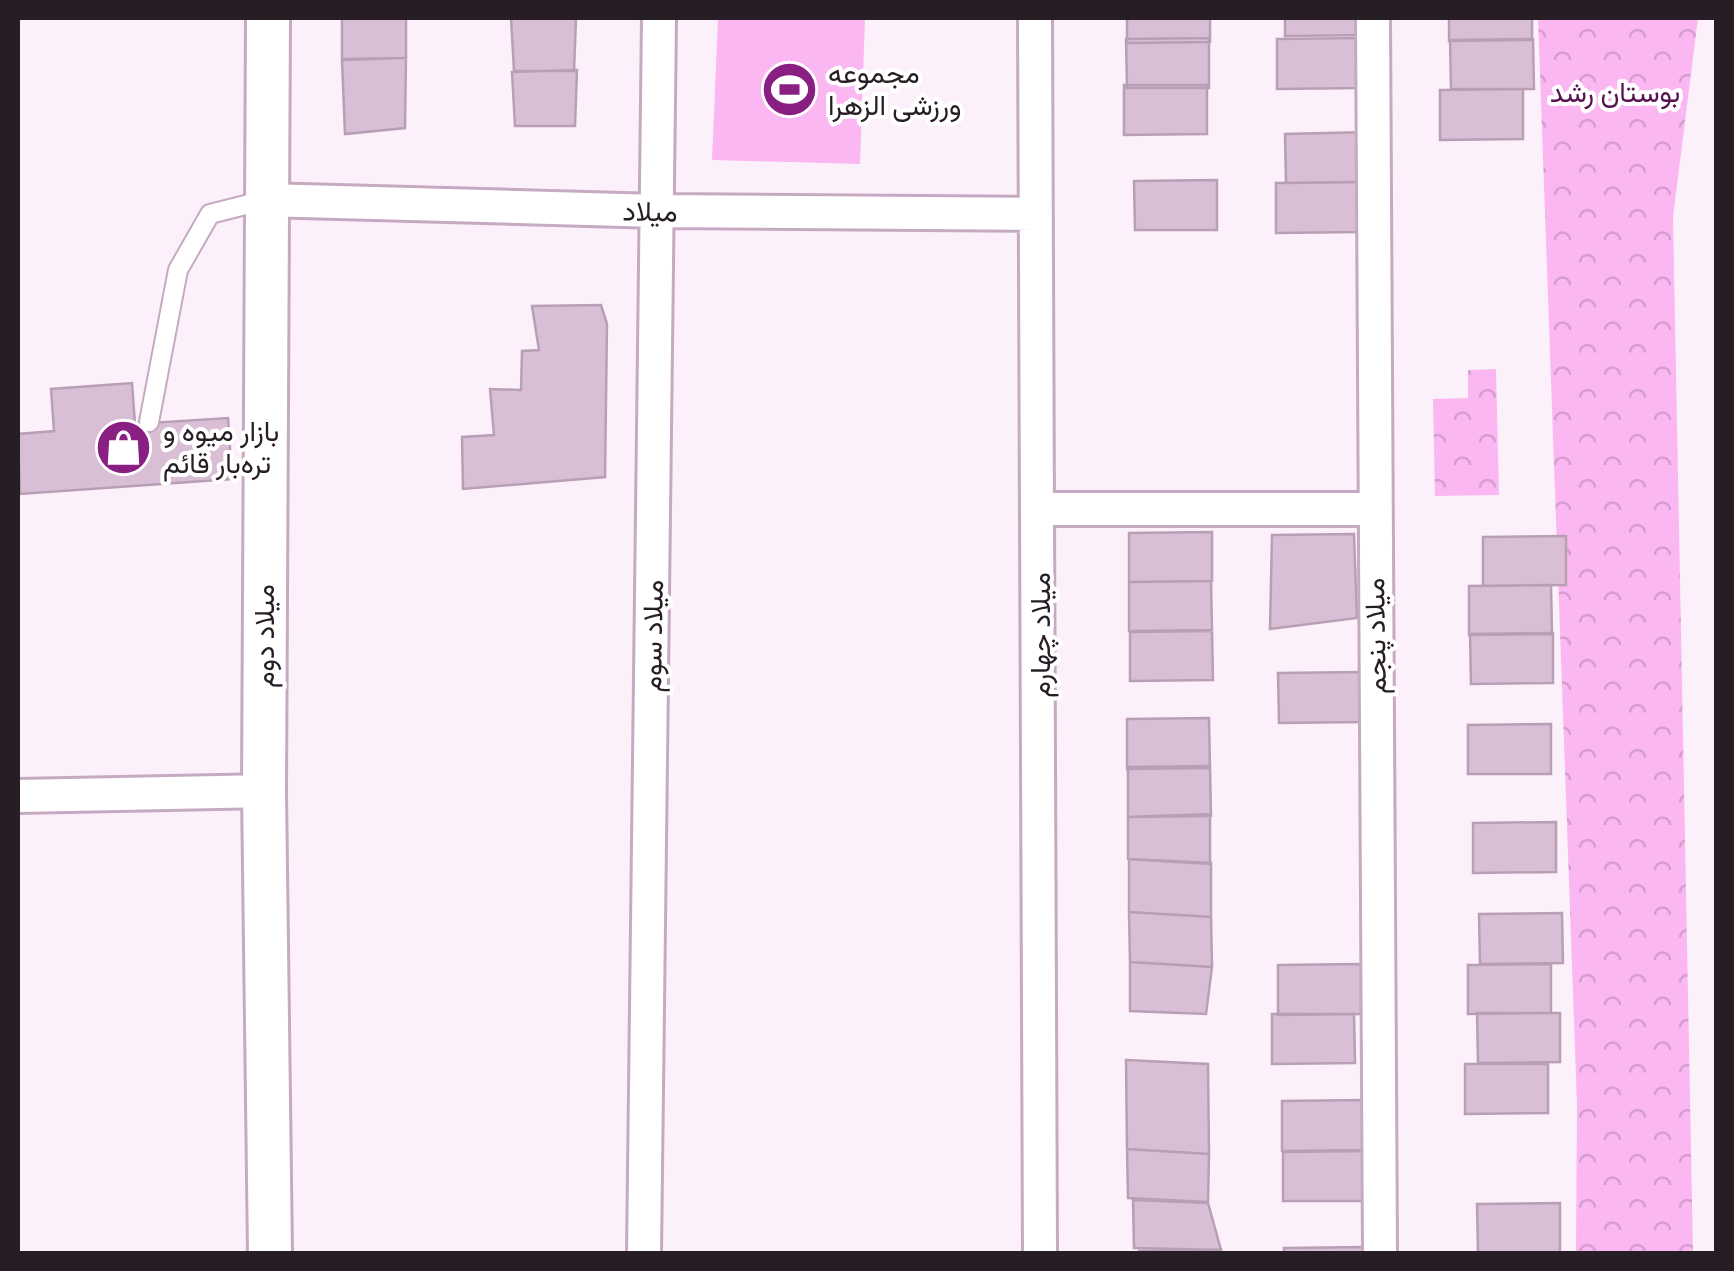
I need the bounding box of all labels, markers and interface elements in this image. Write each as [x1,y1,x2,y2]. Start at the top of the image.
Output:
place label: مجموعه ورزشی الزهرا [828,55,962,123]
sports icon: مجموعه ورزشی الزهرا [759,59,819,119]
park label: بوستان رشد [1550,74,1680,110]
street label: میلاد [622,193,678,227]
place label: بازار میوه و تره‌بار قائم [163,413,279,482]
shop icon: بازار میوه و تره‌بار قائم [94,417,154,477]
street label: میلاد چهارم [1022,572,1059,698]
street label: میلاد پنجم [1356,577,1395,695]
street label: میلاد سوم [633,579,672,693]
street label: میلاد دوم [246,584,283,688]

